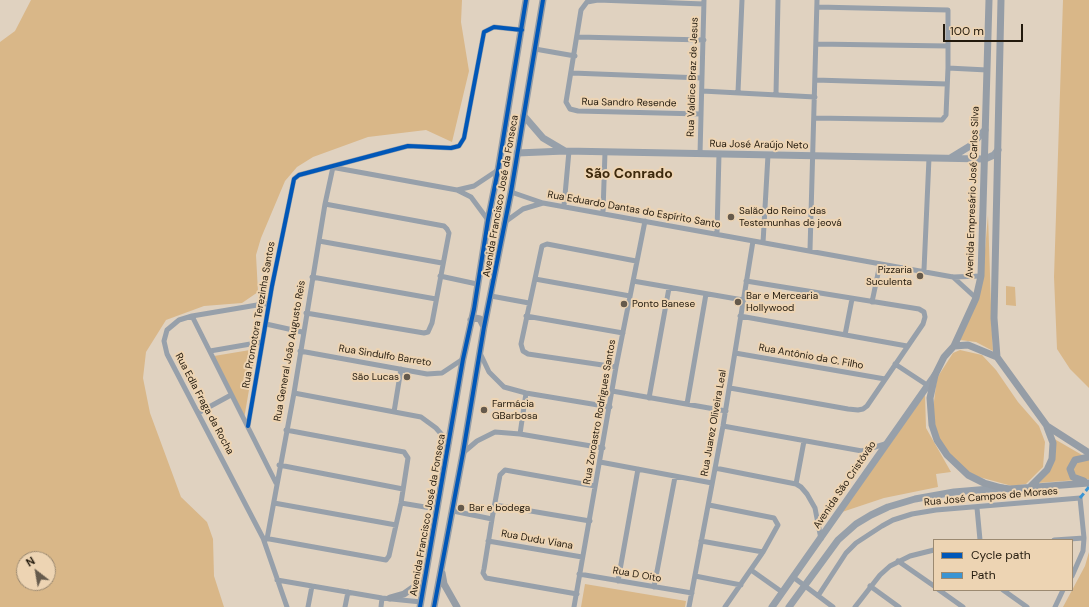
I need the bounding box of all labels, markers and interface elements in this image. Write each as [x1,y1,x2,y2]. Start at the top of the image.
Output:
scale bar [945,16,1025,42]
street label: Rua Valdice Braz de Jesus [685,17,701,137]
text: 100 m [950,23,984,39]
street label: Rua Sandro Resende [581,96,677,110]
street label: Avenida Empresário José Carlos Silva [964,106,982,278]
street label: Avenida Francisco José da Fonseca [481,114,521,278]
street label: Rua José Araújo Neto [710,138,808,152]
district label: São Conrado [585,166,673,182]
street label: Rua Eduardo Dantas do Espírito Santo [547,189,721,231]
place label: Salão do Reino das Testemunhas de jeová [739,205,842,228]
marker: Salão do Reino das Testemunhas de jeová [726,212,736,222]
street label: Rua Promotora Terezinha Santos [240,241,278,389]
place label: Pizzaria Suculenta [866,264,912,288]
marker: Pizzaria Suculenta [915,271,925,281]
street label: Rua General João Augusto Reis [272,280,308,422]
place label: Bar e Mercearia Hollywood [746,290,818,314]
marker: Bar e Mercearia Hollywood [733,297,743,307]
place label: Ponto Banese [632,298,695,310]
marker: Ponto Banese [619,299,629,309]
street label: Rua Zoroastro Rodrigues Santos [581,339,619,485]
street label: Rua Antônio da C. Filho [758,342,864,372]
street label: Rua Sindulfo Barreto [338,343,432,369]
street label: Rua Edla Fraga da Rocha [172,351,236,457]
street label: Rua Juarez Oliveira Leal [699,369,729,477]
place label: São Lucas [352,371,399,383]
marker: São Lucas [402,372,412,382]
place label: Farmácia GBarbosa [492,398,537,422]
marker: Farmácia GBarbosa [479,405,489,415]
street label: Avenida Francisco José da Fonseca [408,433,448,597]
street label: Avenida São Cristóvão [811,439,879,531]
street label: Rua José Campos de Moraes [924,485,1058,509]
place label: Bar e bodega [469,502,530,514]
marker: Bar e bodega [456,503,466,513]
street label: Rua Dudu Viana [500,528,574,552]
legend [933,539,1073,591]
text: Cycle path [971,547,1031,563]
north arrow [16,551,56,591]
text: N [23,554,37,570]
street label: Rua D Oito [612,565,662,585]
text: Path [971,567,996,583]

